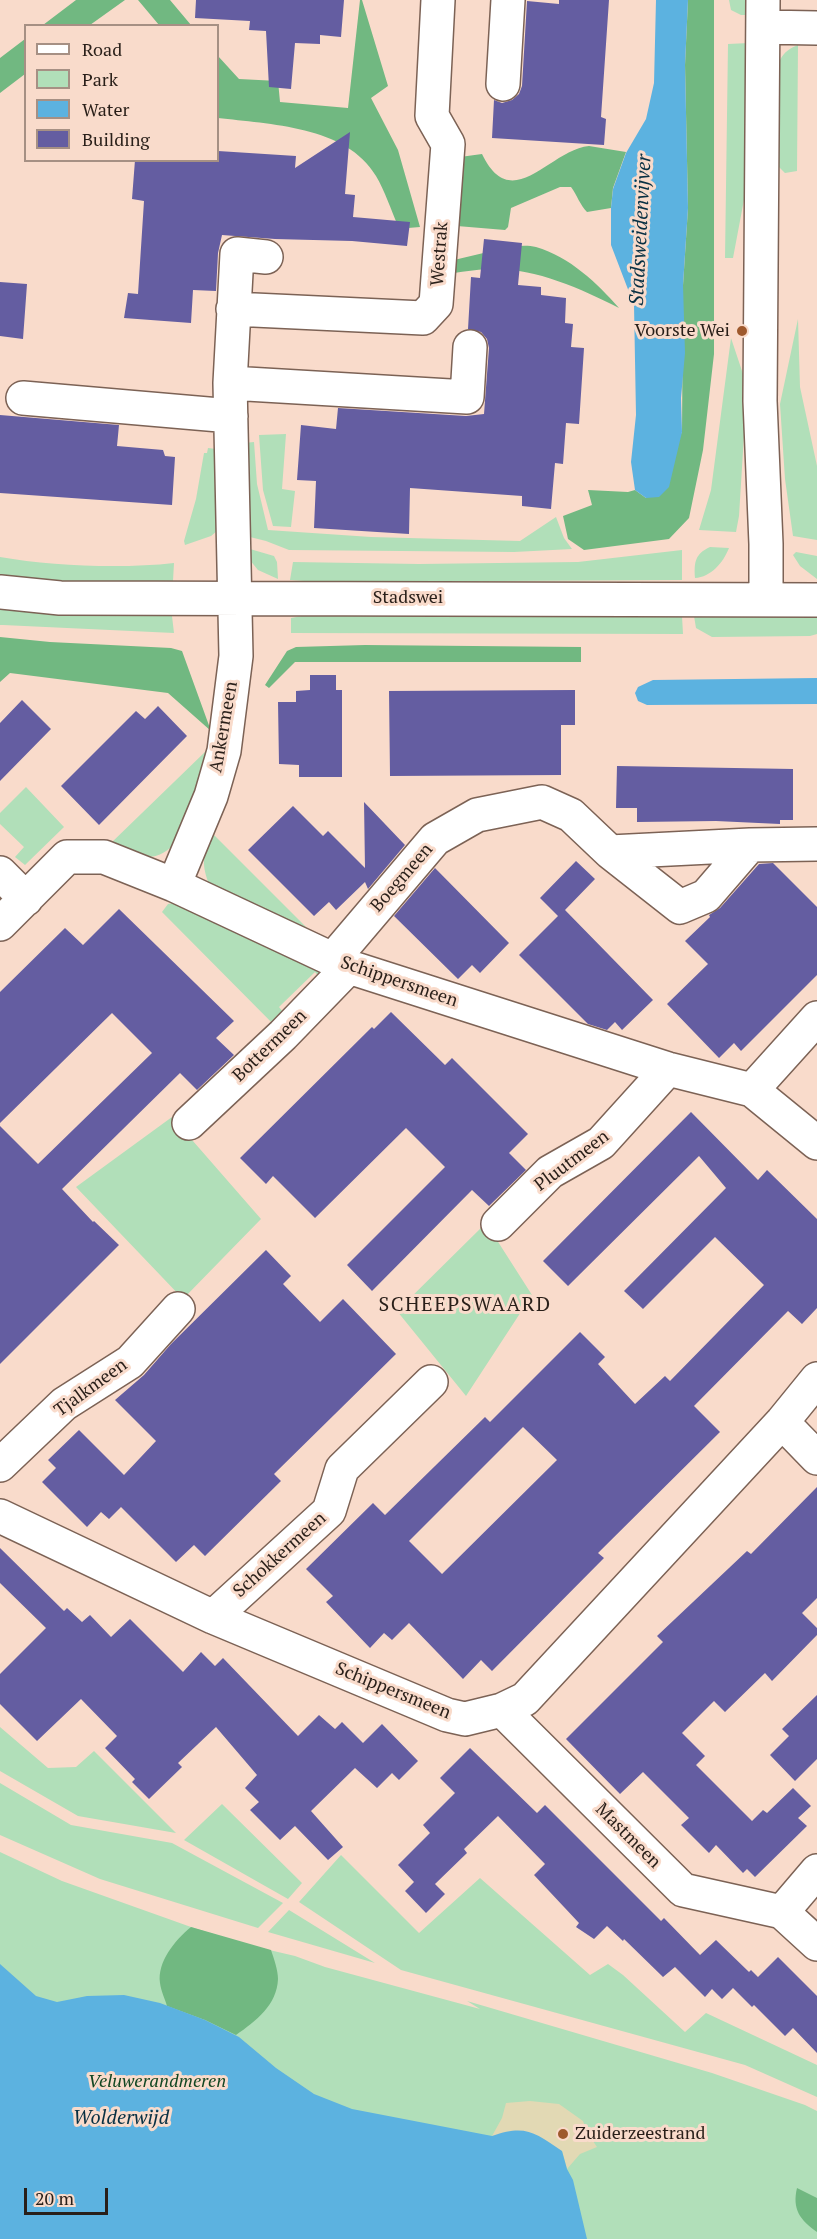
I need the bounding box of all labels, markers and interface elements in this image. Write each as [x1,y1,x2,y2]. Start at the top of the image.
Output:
legend [24,24,219,162]
text: Road [82,37,122,61]
text: Park [82,67,118,91]
text: Water [82,97,129,121]
text: Building [82,127,150,151]
water label: Stadsweidenvijver [625,154,657,306]
street label: Westrak [427,221,453,287]
place label: Voorste Wei [634,320,730,342]
marker: Voorste Wei [735,324,749,338]
street label: Stadswei [373,587,443,609]
street label: Ankermeen [205,680,243,774]
street label: Boegmeen [366,839,438,917]
street label: Schippersmeen [338,952,460,1012]
street label: Bottermeen [229,1005,311,1087]
street label: Pluutmeen [530,1126,614,1196]
district label: SCHEEPSWAARD [378,1293,552,1317]
street label: Tjalkmeen [50,1354,132,1422]
street label: Schokkermeen [229,1508,331,1602]
street label: Schippersmeen [332,1658,454,1724]
street label: Mastmeen [591,1799,665,1873]
park label: Veluwerandmeren [88,2071,226,2093]
water label: Wolderwijd [73,2106,169,2130]
place label: Zuiderzeestrand [575,2123,705,2145]
marker: Zuiderzeestrand [556,2127,570,2141]
scale bar [27,2176,111,2214]
text: 20 m [35,2186,74,2210]

